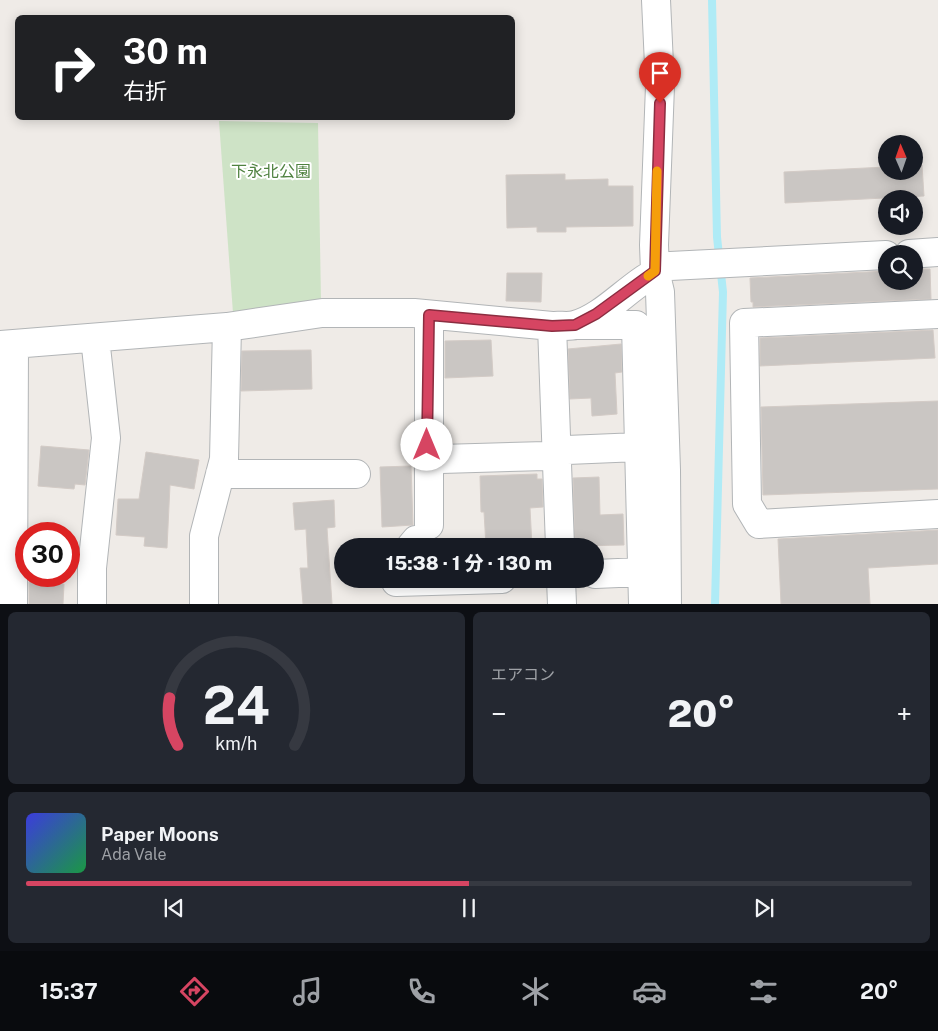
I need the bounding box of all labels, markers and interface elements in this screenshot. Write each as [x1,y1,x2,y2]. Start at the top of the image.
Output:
text: 30 m [123,31,208,72]
icon: right [40,35,105,100]
pin [639,52,681,103]
icon: arrive [646,59,674,87]
text: 右折 [123,78,167,104]
north arrow [878,135,922,180]
map controls [878,135,923,290]
park label: 下永北公園 [231,162,311,181]
button: sound [878,190,923,235]
button: search [878,245,923,290]
position arrow [400,418,452,470]
speed limit sign: 30 [15,522,80,587]
text: 15:38 · 1 分 · 130 m [386,552,552,574]
text: エアコン [491,665,555,684]
text: 24 [203,675,270,736]
text: 20° [667,691,736,736]
text: − [491,697,507,730]
text: + [896,697,912,730]
text: km/h [215,733,258,754]
text: Paper Moons [101,823,219,845]
text: Ada Vale [101,845,166,864]
icon: previous [160,894,188,922]
icon: pause [455,894,483,922]
icon: next [750,894,778,922]
icon: directions [177,974,212,1009]
icon: music [290,974,325,1009]
icon: phone [404,974,439,1009]
icon: climate [518,974,553,1009]
icon: car [632,974,667,1009]
icon: filters [746,974,781,1009]
text: 15:37 [39,978,98,1004]
text: 20° [860,978,898,1004]

